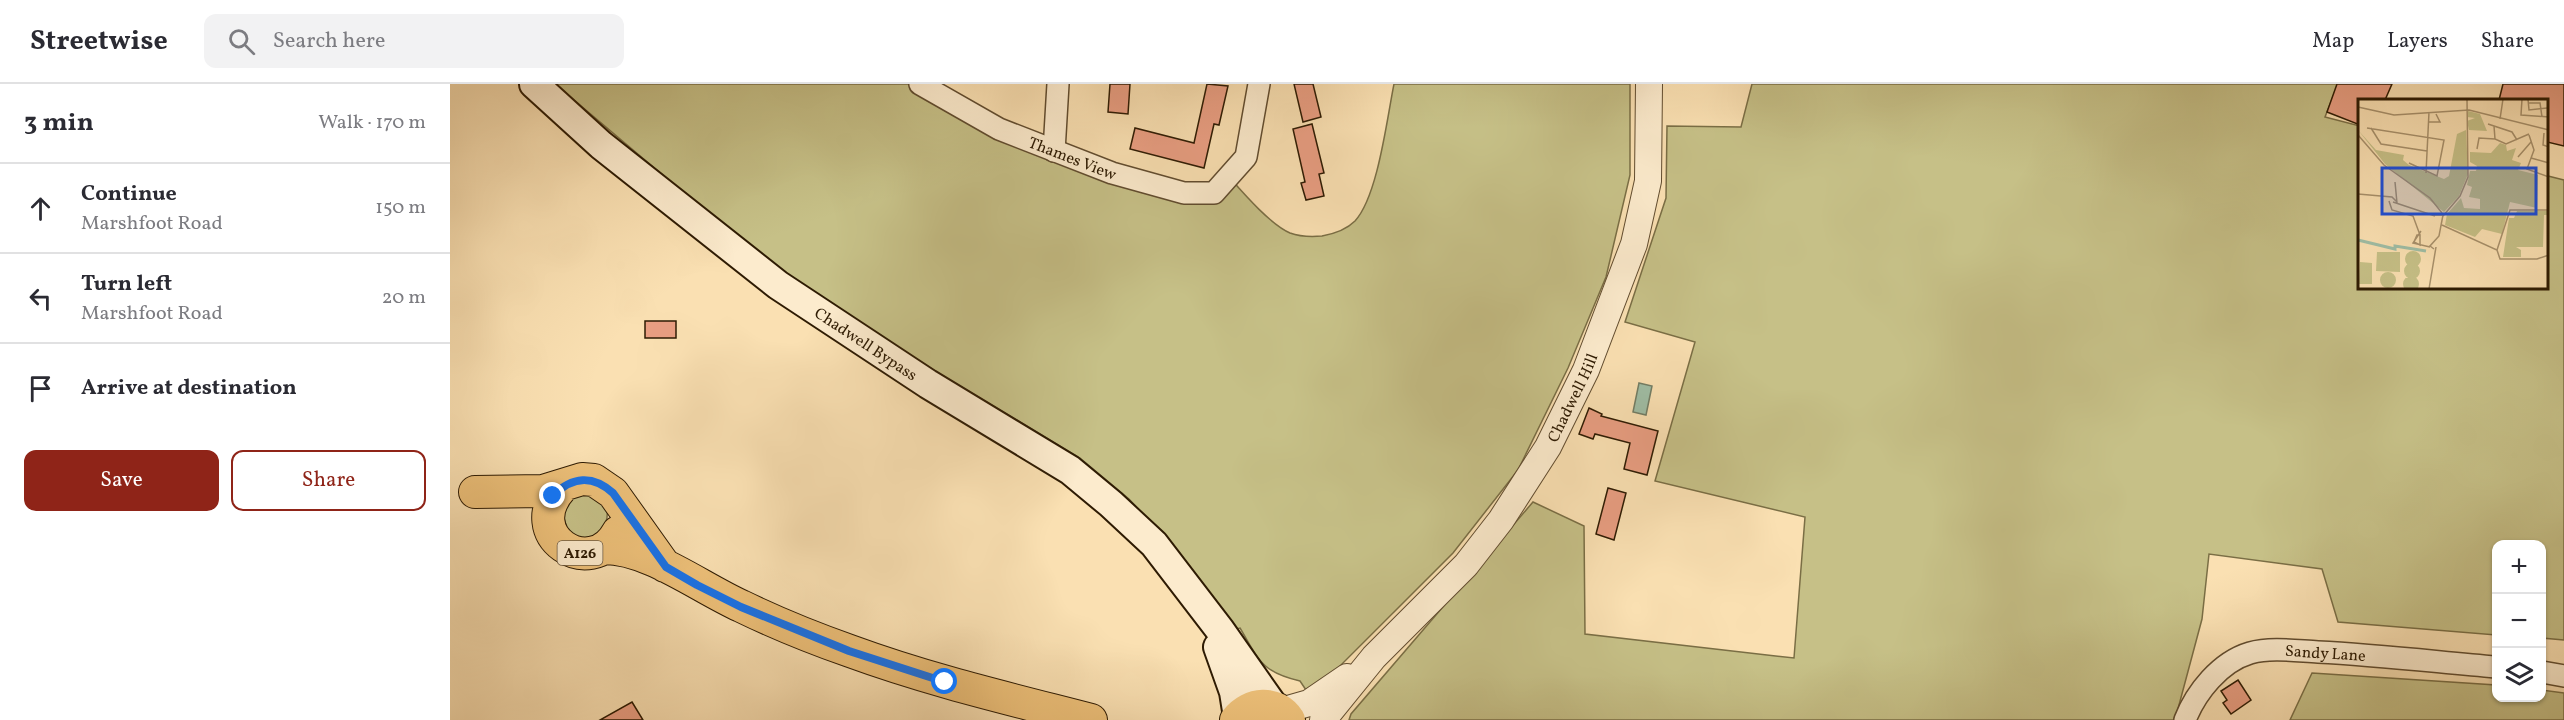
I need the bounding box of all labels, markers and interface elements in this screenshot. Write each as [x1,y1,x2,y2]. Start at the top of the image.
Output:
search box [204,14,624,68]
text: Streetwise [30,22,168,61]
icon: search [225,25,258,58]
text: Search here [273,26,385,57]
text: Map [2312,27,2354,56]
text: Layers [2387,27,2448,56]
text: Share [2481,27,2534,56]
inset map [2358,99,2549,290]
text: 3 min [24,105,94,141]
text: Walk · 170 m [318,109,426,137]
street label: Thames View [1025,132,1120,187]
text: Continue [81,179,177,210]
icon: ahead [24,192,57,225]
text: 150 m [375,194,426,222]
text: Marshfoot Road [81,210,223,238]
text: Turn left [81,269,172,300]
icon: left [24,282,57,315]
text: 20 m [382,284,426,312]
text: Marshfoot Road [81,300,223,328]
street label: Chadwell Bypass [809,303,921,387]
street label: Chadwell Hill [1543,351,1604,447]
icon: arrive [24,372,57,405]
text: Arrive at destination [81,373,297,404]
button: Save [24,450,219,511]
button: Share [231,450,426,511]
route end [539,482,565,508]
map controls [2492,540,2546,702]
button: + [2492,540,2546,594]
road number: A126 [558,541,602,565]
button: − [2492,594,2546,648]
street label: Sandy Lane [2284,641,2366,668]
button: layers [2492,648,2546,702]
route start [931,668,957,694]

